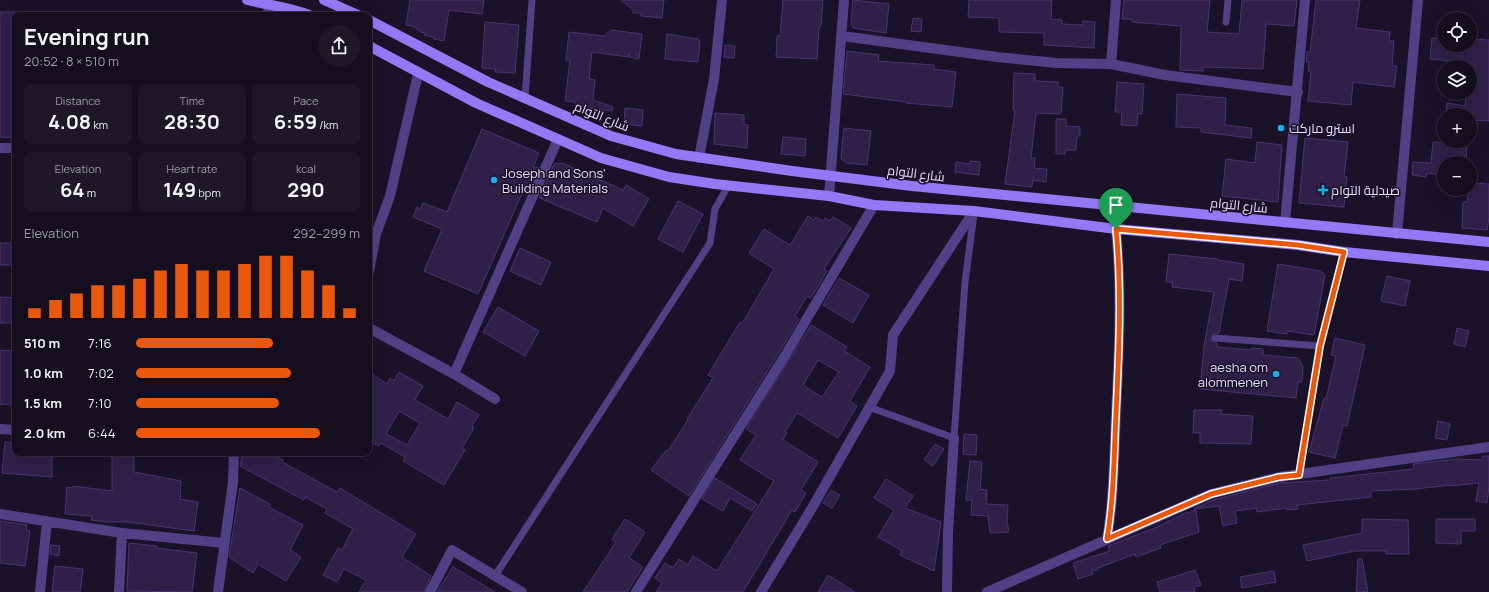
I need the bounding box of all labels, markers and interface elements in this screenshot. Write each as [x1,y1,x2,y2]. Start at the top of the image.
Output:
map controls [1437,12,1477,196]
button: locate [1437,12,1477,52]
text: Evening run [24,22,149,52]
button: share [318,25,360,67]
text: 20:52 · 8 × 510 m [24,52,119,70]
button: layers [1437,60,1477,100]
text: Distance [55,93,101,108]
text: Time [180,93,204,108]
text: Pace [294,93,318,108]
street label: شارع التوام [571,97,632,136]
text: 4.08 [48,108,91,135]
text: 28:30 [164,108,220,135]
text: 6:59 [274,108,317,135]
button: + [1437,108,1477,148]
text: km [91,117,108,132]
text: /km [317,117,338,132]
place label: استرو ماركت [1289,119,1355,137]
marker: استرو ماركت [1276,123,1286,133]
button: − [1437,156,1477,196]
text: Elevation [55,161,101,176]
text: Heart rate [166,161,218,176]
text: kcal [296,161,316,176]
street label: شارع التوام [886,161,946,186]
place label: Joseph and Sons' Building Materials [502,164,608,197]
marker: Joseph and Sons' Building Materials [489,175,499,185]
text: 64 [60,176,85,203]
text: 149 [163,176,196,203]
text: 290 [287,176,325,203]
place label: صيدلية التوام [1331,181,1400,200]
text: m [85,185,96,200]
text: bpm [196,185,221,200]
marker: صيدلية التوام [1318,185,1328,195]
pin [1099,188,1133,229]
street label: شارع التوام [1209,193,1269,218]
icon: arrive [1105,194,1127,216]
text: Elevation [24,224,79,242]
text: 292–299 m [293,224,360,242]
text: 510 m [24,334,60,352]
text: 7:16 [88,334,112,352]
place label: aesha om alommenen [1198,358,1268,391]
text: 1.0 km [24,364,63,382]
text: 7:02 [88,364,114,382]
marker: aesha om alommenen [1271,369,1281,379]
text: 1.5 km [24,394,62,412]
text: 7:10 [88,394,111,412]
text: 2.0 km [24,424,66,442]
text: 6:44 [88,424,115,442]

